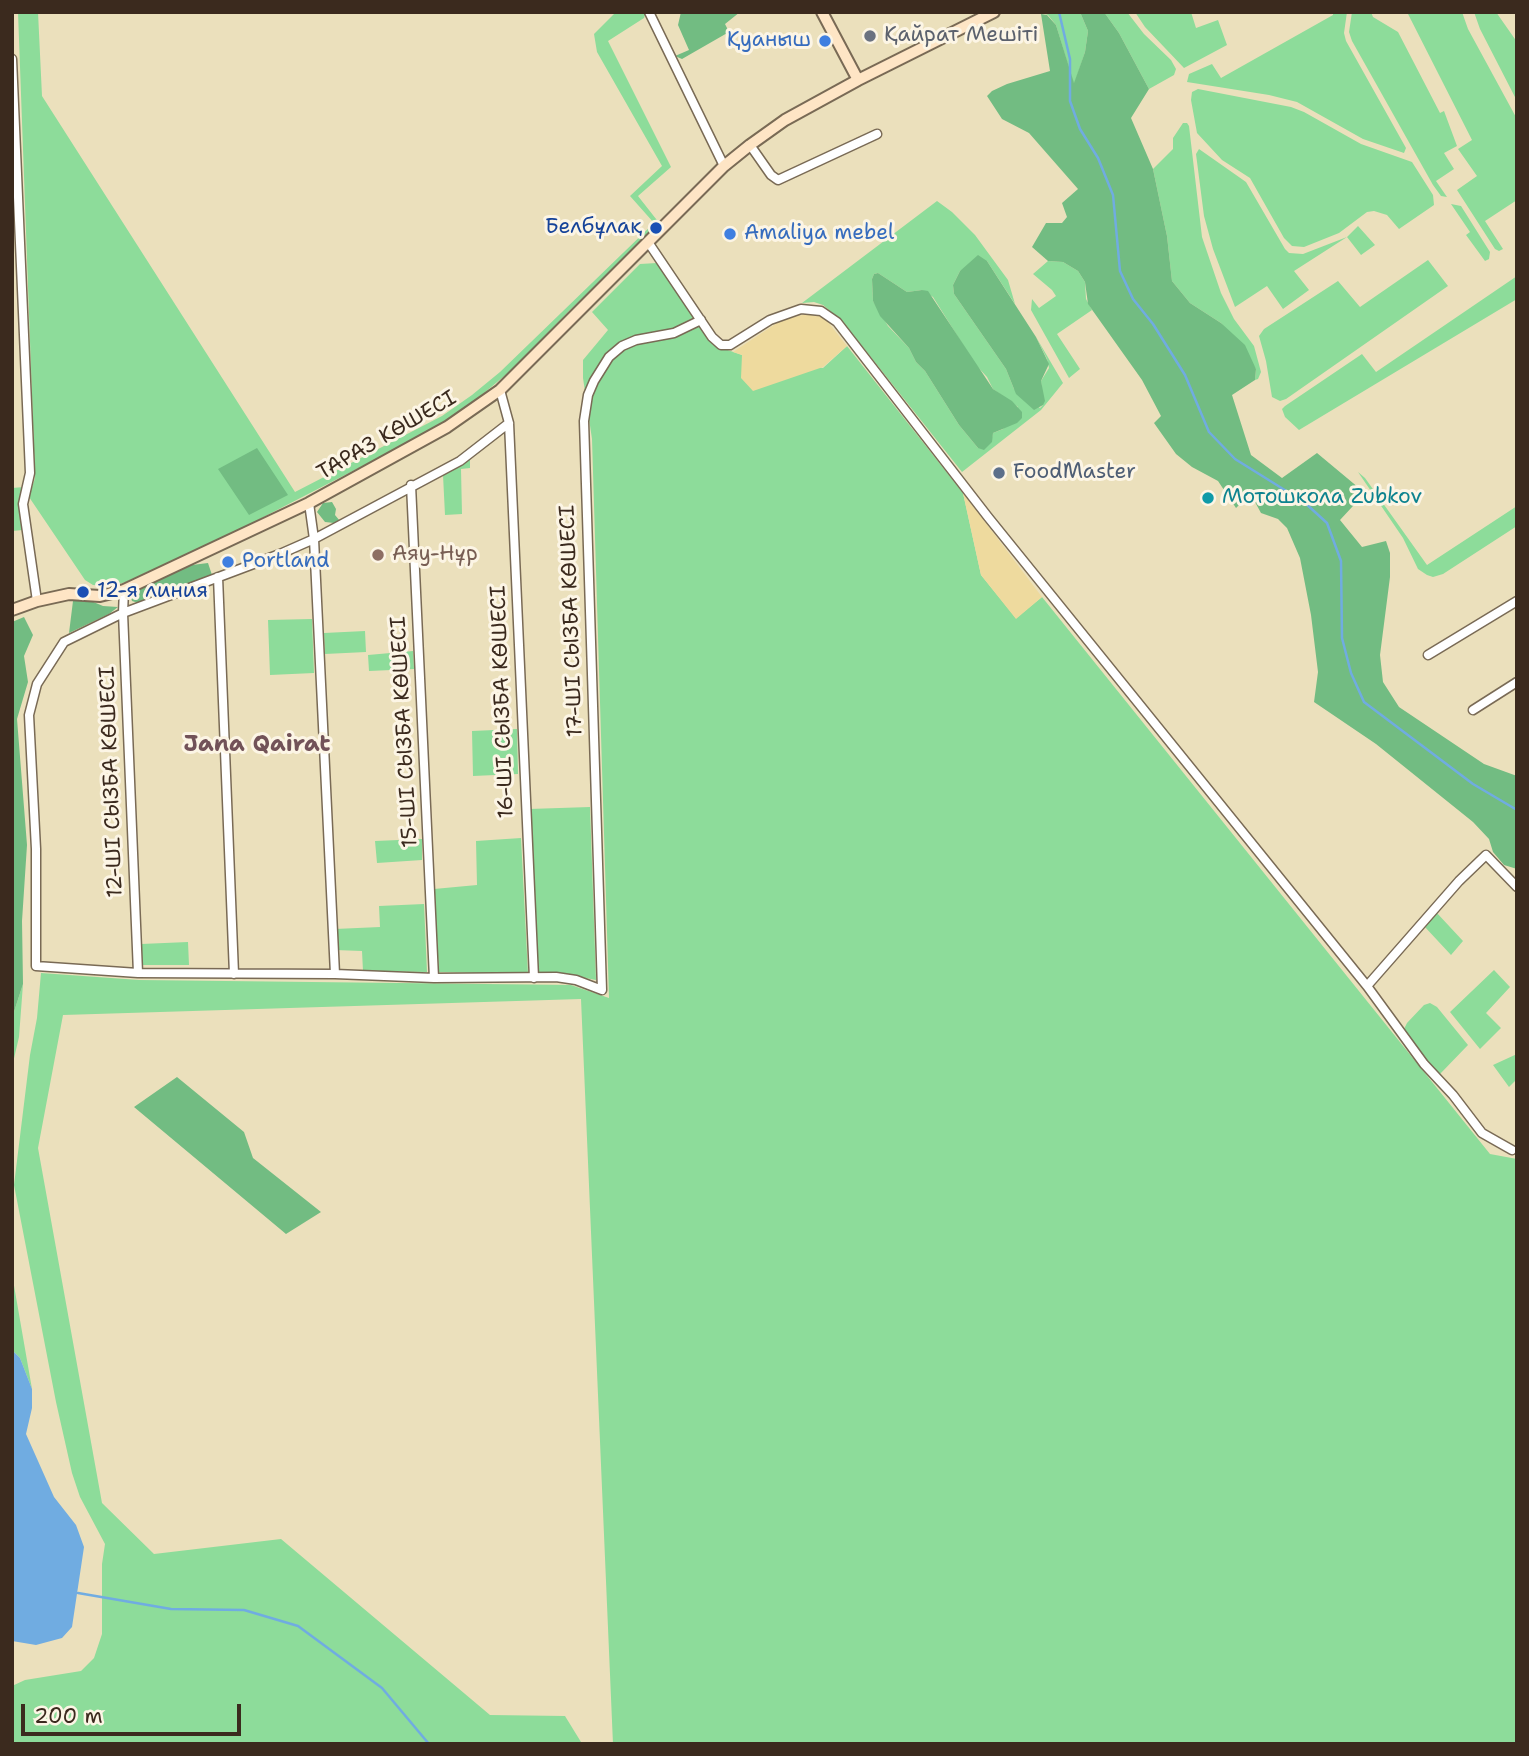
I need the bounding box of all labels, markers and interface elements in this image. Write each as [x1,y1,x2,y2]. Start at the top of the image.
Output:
place label: Қайрат Мешіті [884,23,1038,49]
place label: Қуаныш [727,28,811,54]
marker: Қайрат Мешіті [862,28,878,44]
marker: Қуаныш [817,33,833,49]
place label: Белбұлақ [545,215,642,241]
marker: Белбұлақ [648,220,664,236]
place label: Amaliya mebel [744,221,894,247]
marker: Amaliya mebel [722,226,738,242]
street label: ТАРАЗ КӨШЕСІ [313,386,461,486]
place label: FoodMaster [1013,460,1136,486]
marker: FoodMaster [991,465,1007,481]
place label: Мотошкола Zubkov [1222,485,1422,511]
marker: Мотошкола Zubkov [1200,490,1216,506]
street label: 17-ШІ СЫЗБА КӨШЕСІ [555,504,589,738]
place label: Аяу-Нұр [392,542,478,568]
marker: Аяу-Нұр [370,547,386,563]
place label: Portland [242,549,330,575]
marker: Portland [220,554,236,570]
place label: 12-я линия [97,579,208,605]
marker: 12-я линия [75,584,91,600]
street label: 16-ШІ СЫЗБА КӨШЕСІ [486,585,520,819]
street label: 15-ШІ СЫЗБА КӨШЕСІ [386,615,424,849]
street label: 12-ШІ СЫЗБА КӨШЕСІ [95,666,129,898]
district label: Jana Qairat [183,731,331,759]
scale bar [24,1690,245,1734]
text: 200 m [34,1702,103,1730]

